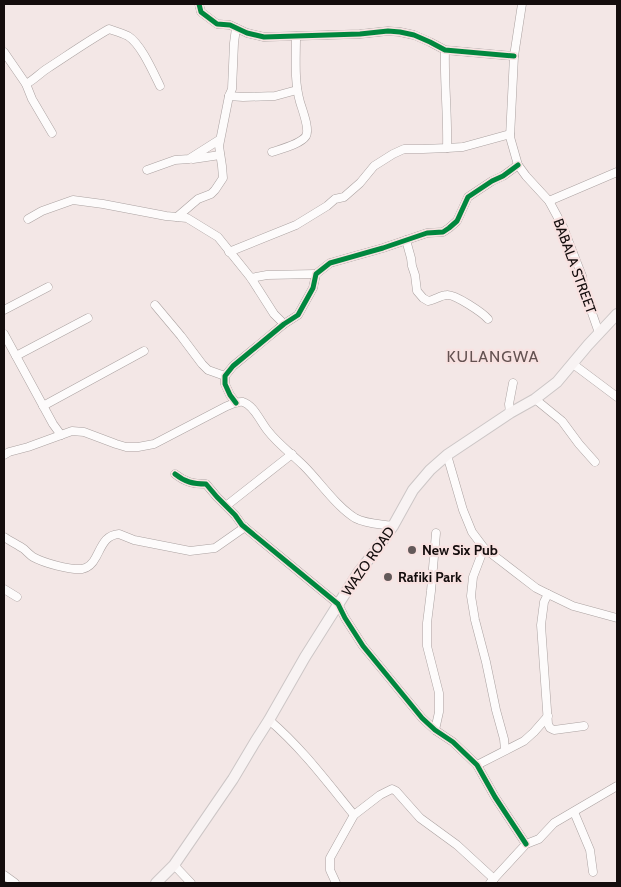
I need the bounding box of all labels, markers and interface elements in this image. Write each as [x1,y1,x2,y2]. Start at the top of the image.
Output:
street label: BABALA STREET [549,216,601,316]
district label: KULANGWA [447,347,539,366]
street label: WAZO ROAD [338,523,398,599]
place label: New Six Pub [422,541,498,559]
marker: New Six Pub [406,544,418,556]
place label: Rafiki Park [398,568,462,586]
marker: Rafiki Park [382,571,394,583]

